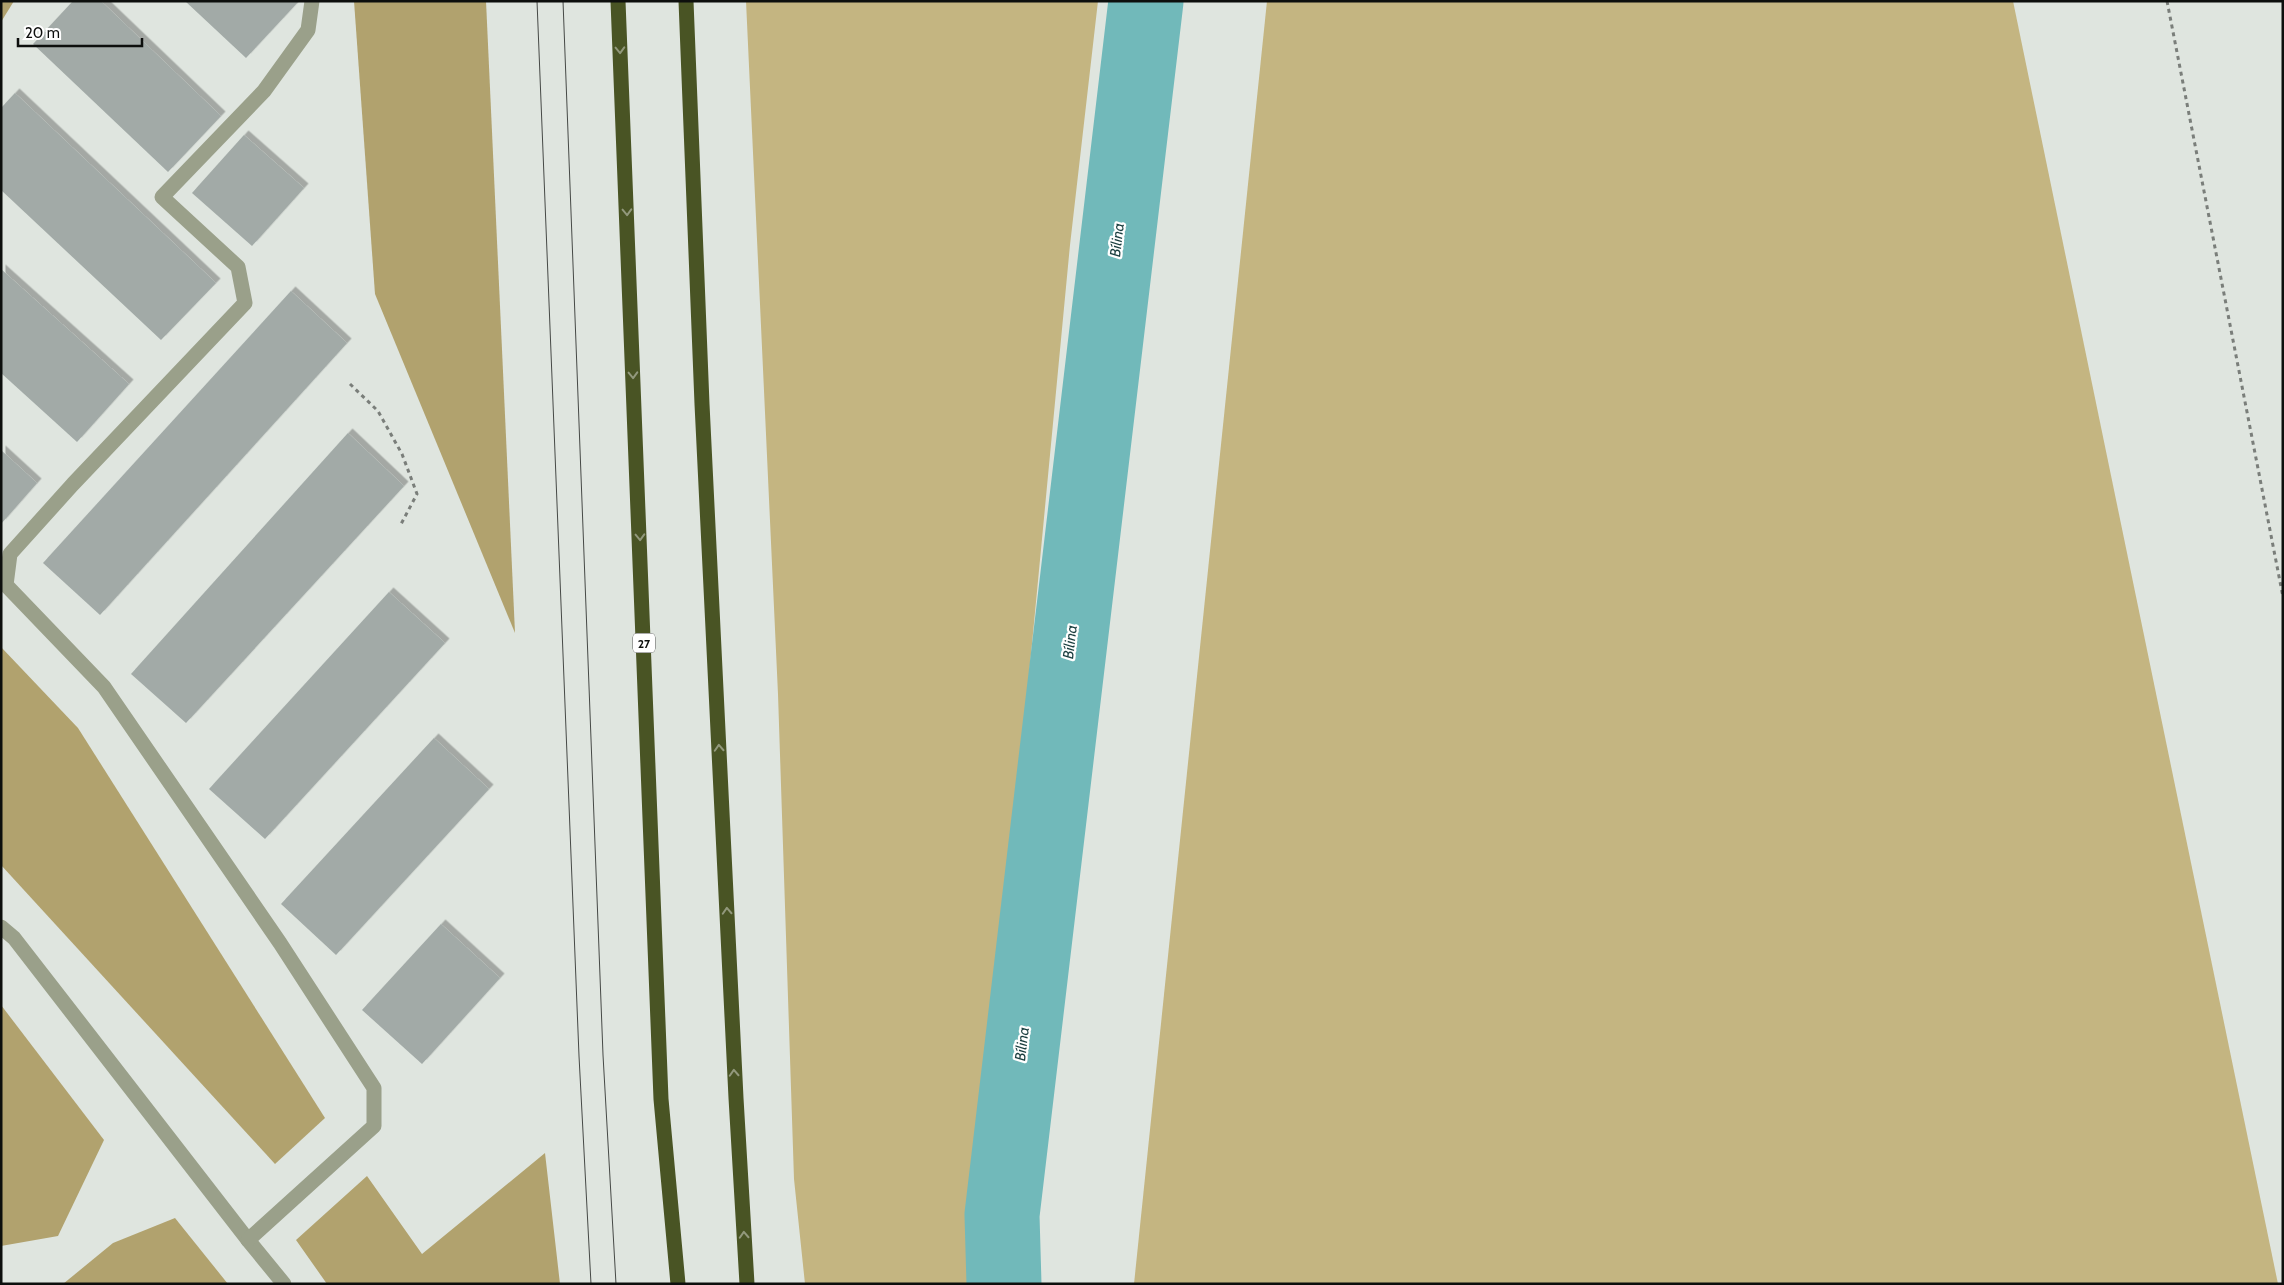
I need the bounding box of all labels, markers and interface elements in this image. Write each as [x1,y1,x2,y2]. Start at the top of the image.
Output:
scale bar [18,15,141,47]
text: 20 m [25,24,60,42]
one-way arrow [615,46,626,54]
one-way arrow [622,209,632,217]
water label: Bílina [1106,222,1128,258]
one-way arrow [628,371,639,379]
one-way arrow [634,533,645,541]
water label: Bílina [1059,624,1081,660]
road number: 27 [633,634,655,652]
one-way arrow [713,744,724,752]
one-way arrow [721,906,732,914]
water label: Bílina [1011,1026,1033,1062]
one-way arrow [729,1069,740,1077]
one-way arrow [738,1231,749,1239]

